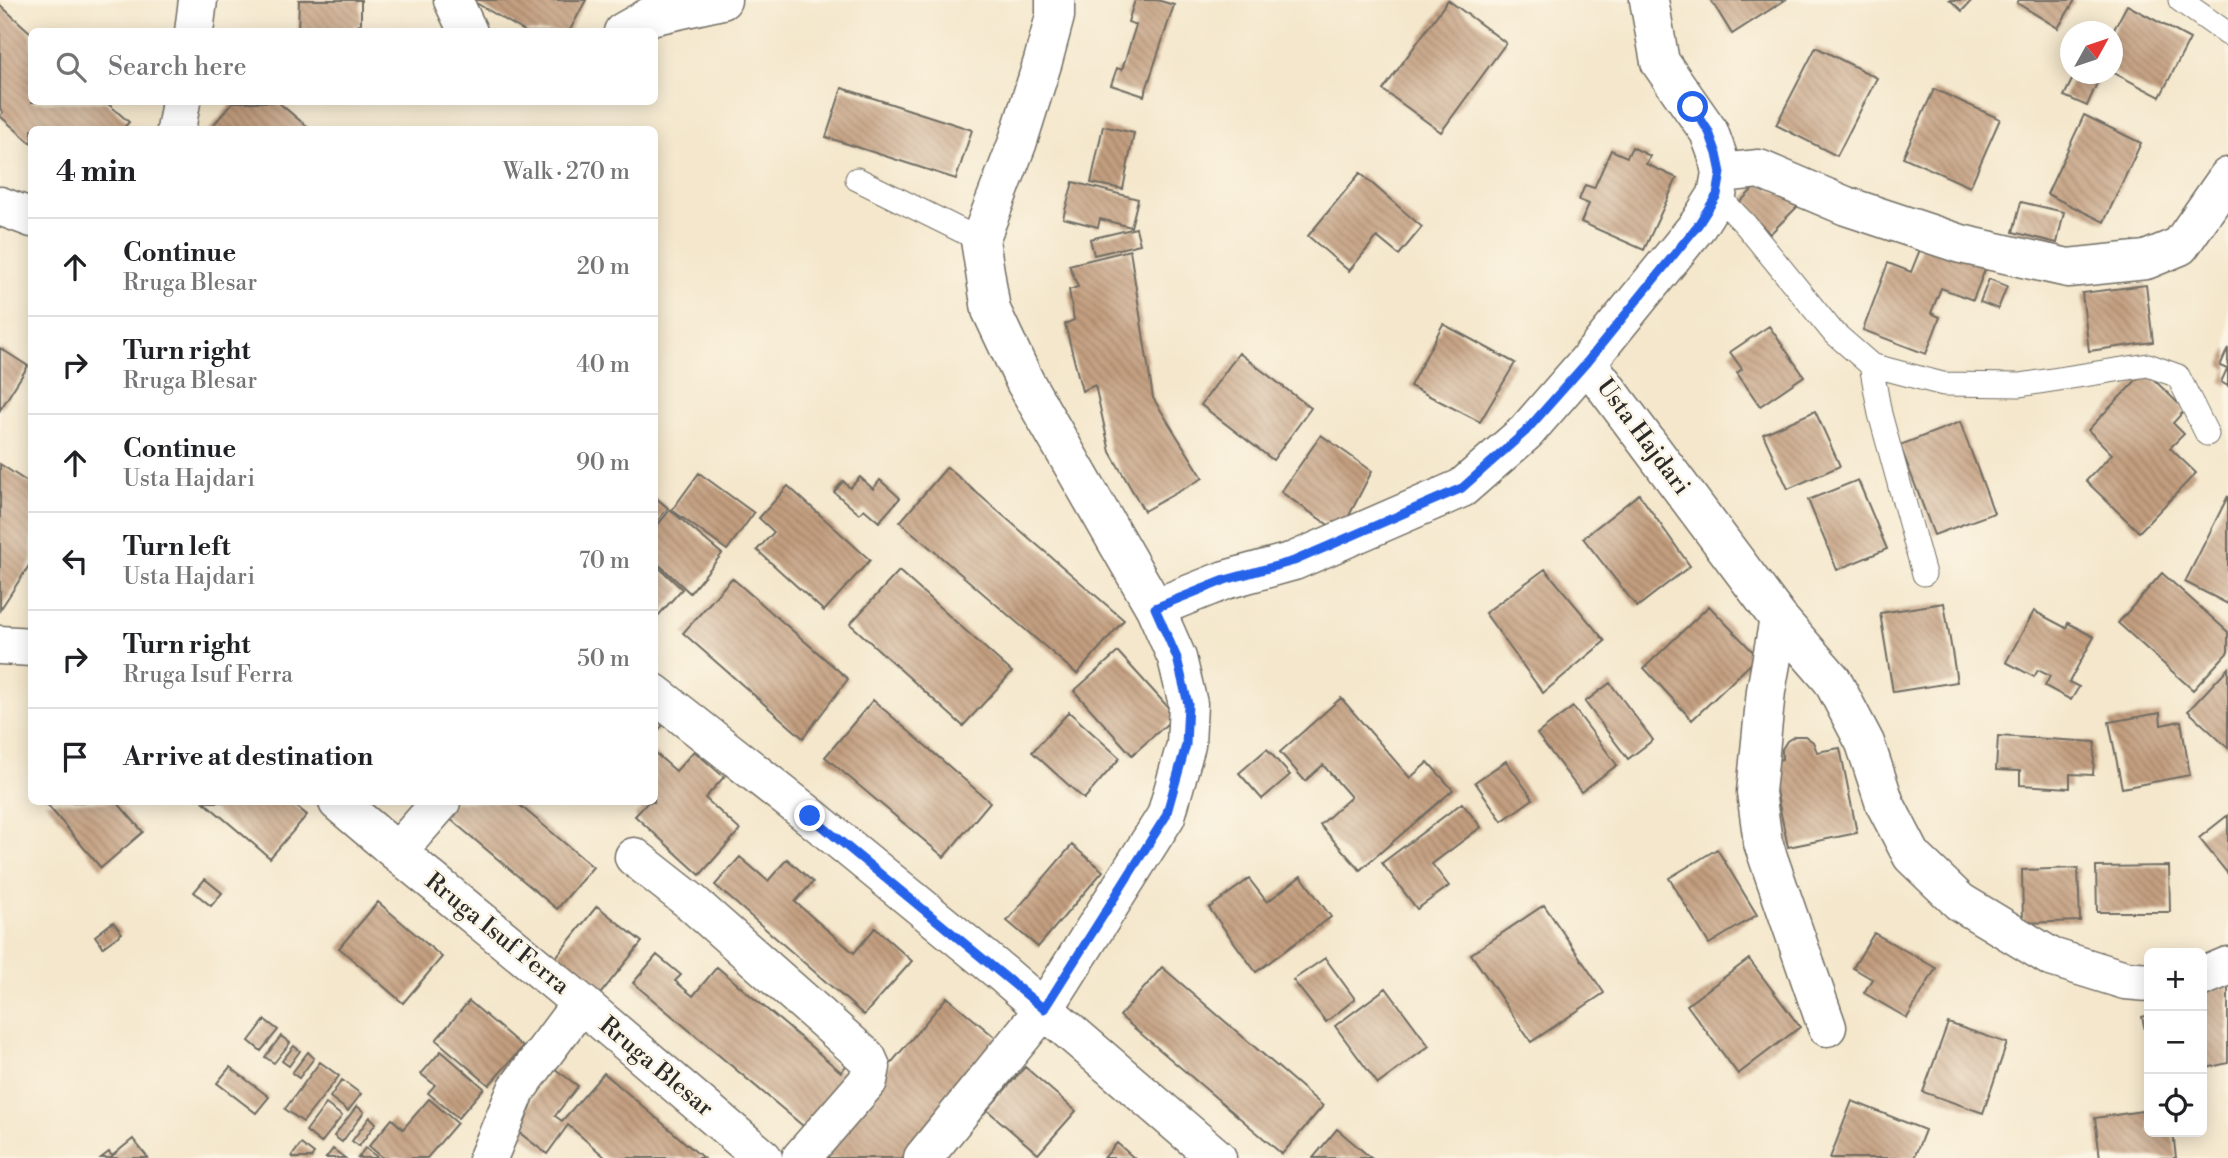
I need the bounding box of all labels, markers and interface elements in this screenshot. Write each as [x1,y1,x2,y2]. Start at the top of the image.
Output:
north arrow [2060,21,2123,84]
search box [28,28,658,105]
icon: search [52,48,90,86]
text: Search here [108,51,247,83]
route start [1677,91,1708,122]
text: 4 min [56,153,136,191]
text: Walk · 270 m [503,158,630,186]
text: Continue [123,237,236,269]
icon: ahead [56,248,94,286]
text: 20 m [577,253,630,281]
text: Rruga Blesar [123,269,257,297]
text: Turn right [123,335,251,367]
icon: right [56,346,94,384]
text: 40 m [576,351,630,379]
text: Rruga Blesar [123,367,257,395]
street label: Usta Hajdari [1590,373,1696,501]
text: Continue [123,433,236,465]
icon: ahead [56,444,94,482]
text: 90 m [576,449,630,477]
text: Usta Hajdari [123,465,255,493]
text: Turn left [123,531,231,563]
icon: left [56,542,94,580]
text: 70 m [579,547,630,575]
text: Usta Hajdari [123,563,255,591]
text: Turn right [123,629,251,661]
icon: right [56,640,94,678]
text: 50 m [577,645,630,673]
text: Rruga Isuf Ferra [123,661,293,689]
icon: arrive [56,738,94,776]
text: Arrive at destination [123,741,373,773]
route end [794,800,825,831]
street label: Rruga Isuf Ferra [419,867,576,1002]
map controls [2144,948,2207,1137]
button: + [2144,948,2207,1011]
street label: Rruga Blesar [593,1011,719,1123]
button: − [2144,1011,2207,1074]
button: locate [2144,1074,2207,1137]

